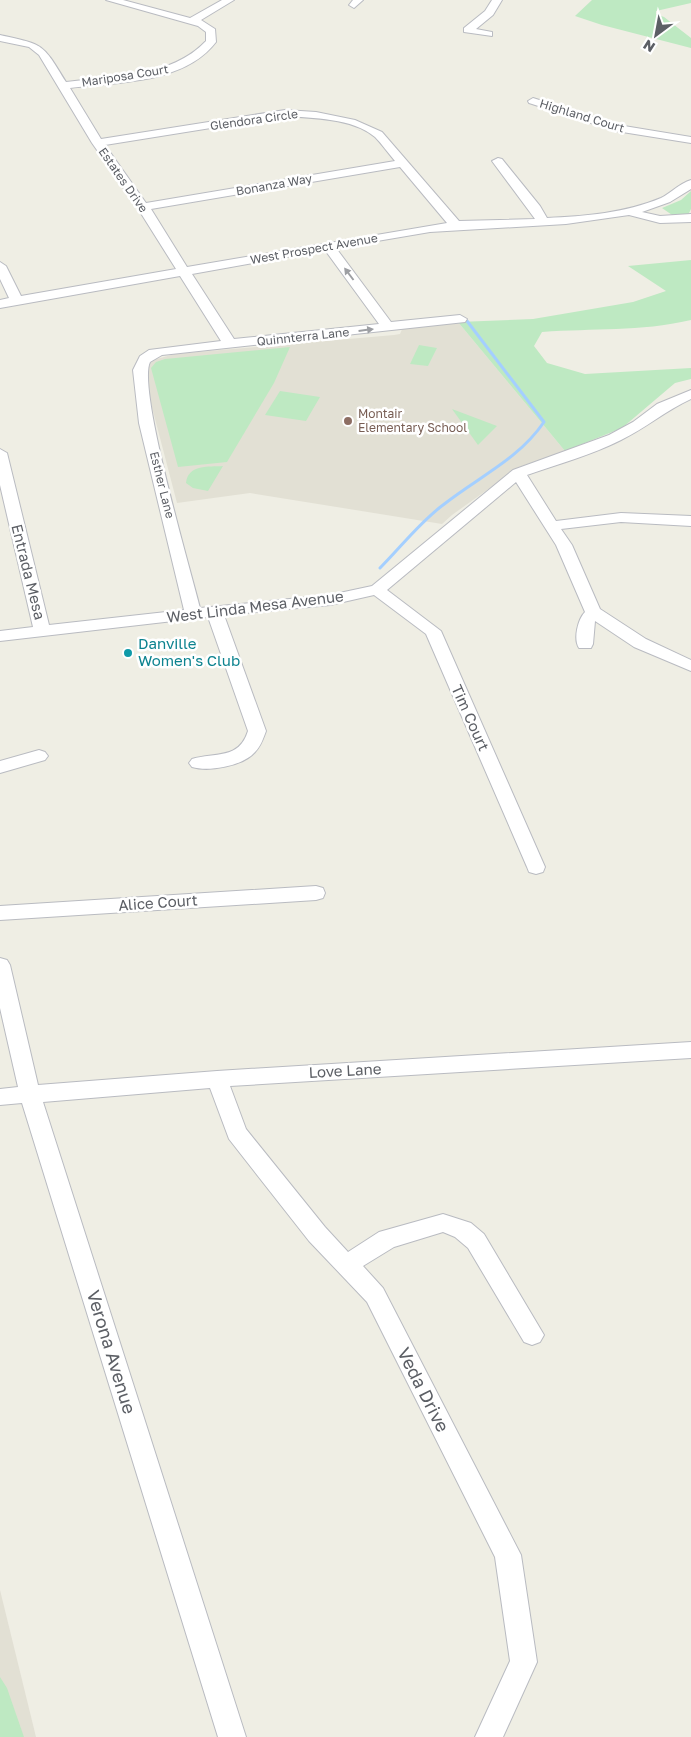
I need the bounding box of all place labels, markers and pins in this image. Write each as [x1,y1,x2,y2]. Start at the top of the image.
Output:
place label: Montair Elementary School [358,406,467,435]
marker: Montair Elementary School [342,415,354,427]
place label: Danville Women's Club [138,634,240,669]
marker: Danville Women's Club [122,647,134,659]

